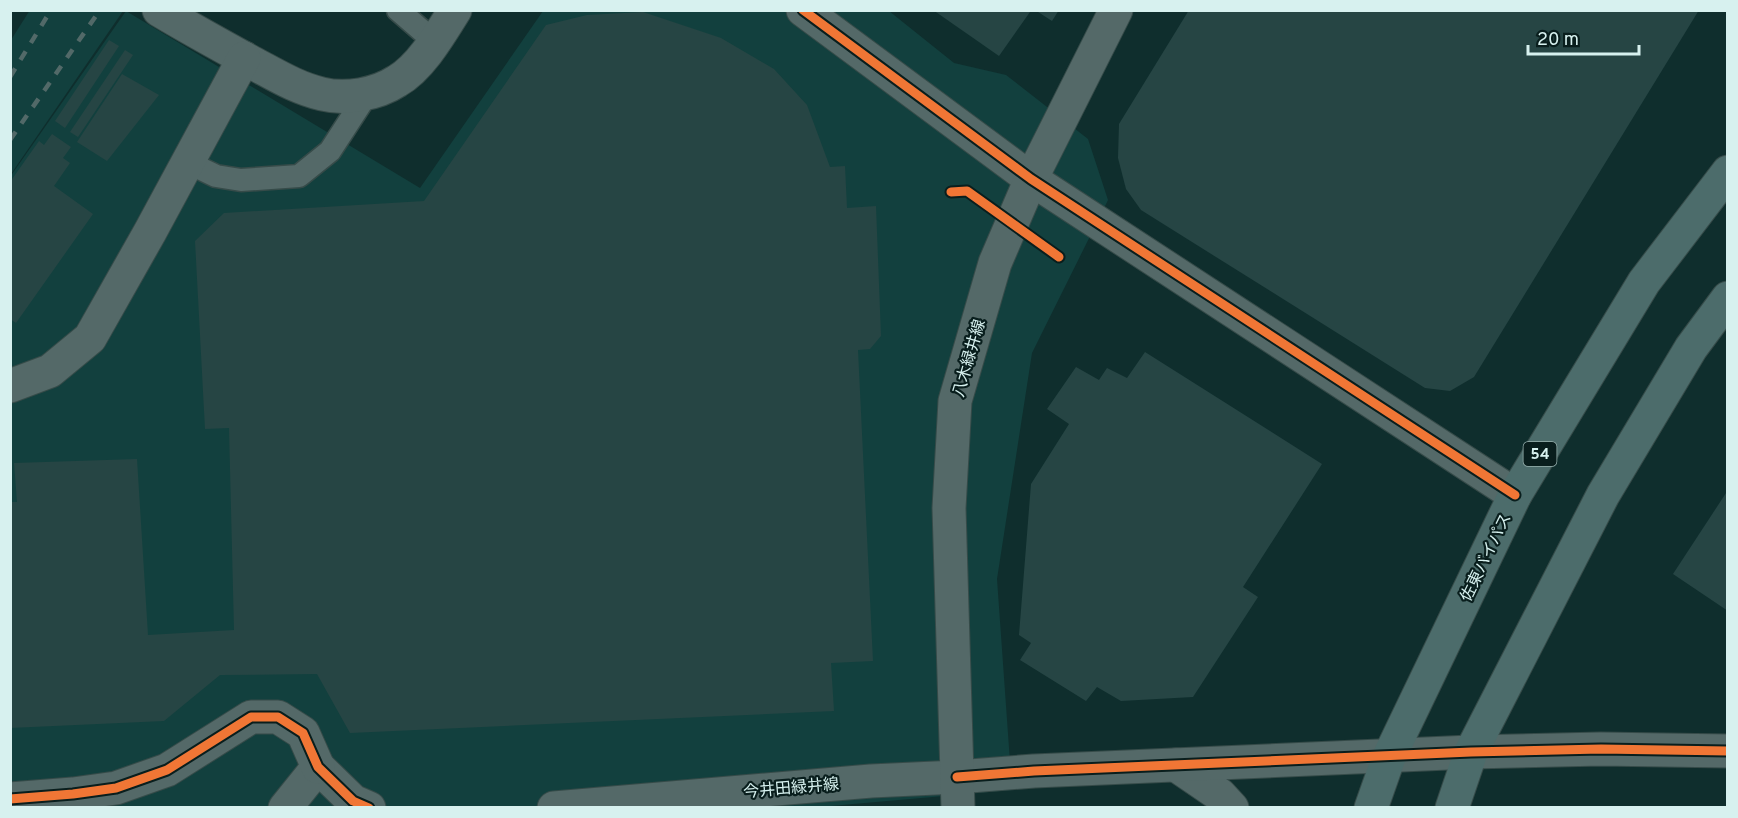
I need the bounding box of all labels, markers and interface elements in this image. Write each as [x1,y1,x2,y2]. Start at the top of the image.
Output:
scale bar [1528,18,1639,56]
text: 20 m [1537,29,1579,52]
street label: 八木緑井線 [949,317,991,400]
road number: 54 [1524,442,1556,466]
street label: 佐東バイパス [1457,510,1517,605]
street label: 今井田緑井線 [742,775,840,803]

